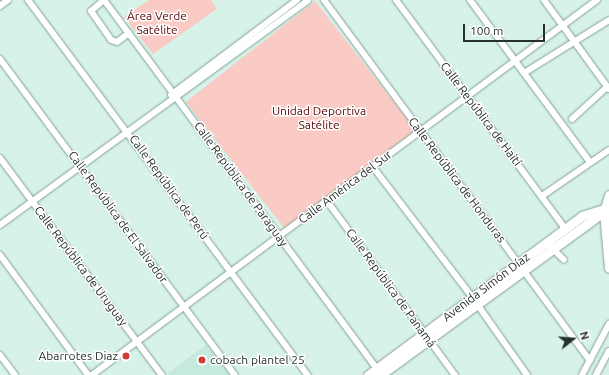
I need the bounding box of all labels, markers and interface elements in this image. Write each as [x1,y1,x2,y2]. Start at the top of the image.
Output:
park label: Área Verde Satélite [127,9,187,37]
scale bar [465,16,547,42]
text: 100 m [470,24,503,37]
street label: Calle República de Haití [437,59,525,169]
park label: Unidad Deportiva Satélite [272,104,366,132]
street label: Calle República de Honduras [405,115,509,245]
street label: Calle República de Paraguay [191,119,291,249]
street label: Calle República de Perú [126,132,212,242]
street label: Calle América del Sur [295,147,395,227]
street label: Calle República de El Salvador [65,148,171,286]
street label: Calle República de Uruguay [31,203,131,329]
street label: Calle República de Panamá [343,226,439,350]
street label: Avenida Simón Díaz [440,250,532,324]
north arrow [553,319,593,359]
text: N [578,330,591,341]
place label: Abarrotes Diaz [39,349,118,363]
marker: Abarrotes Diaz [121,351,131,361]
place label: cobach plantel 25 [210,353,305,367]
marker: cobach plantel 25 [197,355,207,365]

